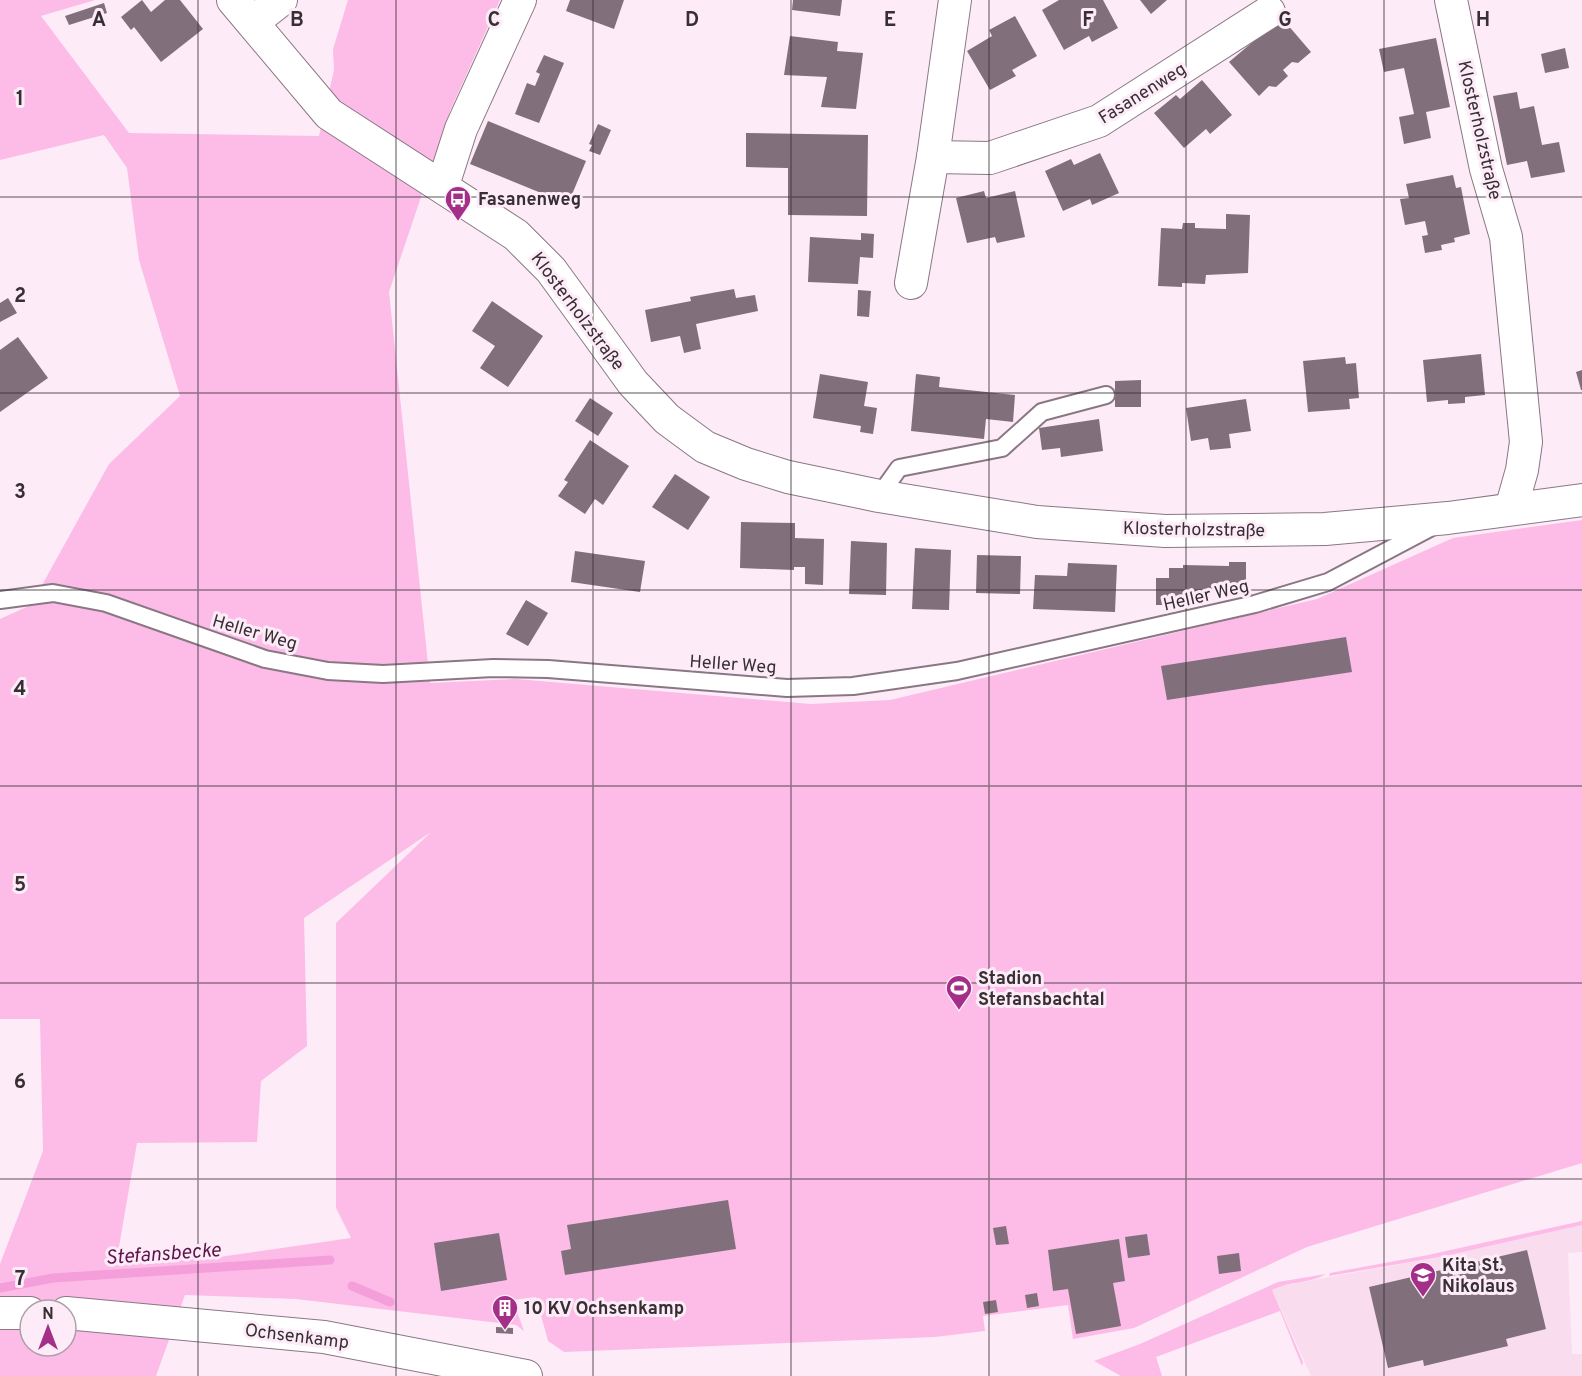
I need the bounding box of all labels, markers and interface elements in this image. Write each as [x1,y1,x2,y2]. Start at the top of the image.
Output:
text: A [92,8,106,34]
text: B [290,8,304,34]
text: C [488,8,500,34]
text: D [685,8,699,34]
text: E [884,8,896,34]
text: F [1082,8,1094,34]
text: G [1278,8,1292,34]
text: H [1476,8,1490,34]
street label: Fasanenweg [1095,58,1191,130]
street label: Klosterholzstraße [1451,58,1506,202]
text: 1 [16,87,24,113]
bus stop icon: Fasanenweg [443,184,473,222]
place label: Fasanenweg [478,189,581,212]
street label: Klosterholzstraße [525,248,629,376]
text: 2 [14,284,26,310]
text: 3 [14,480,26,506]
street label: Klosterholzstraße [1123,518,1265,543]
street label: Heller Weg [1161,575,1251,617]
street label: Heller Weg [209,610,300,657]
street label: Heller Weg [689,651,777,680]
text: 4 [14,677,26,703]
text: 5 [14,873,26,899]
place label: Stadion Stefansbachtal [978,968,1105,1012]
sports icon: Stadion Stefansbachtal [944,973,974,1011]
text: 6 [14,1070,26,1096]
water label: Stefansbecke [105,1238,222,1272]
place label: Kita St. Nikolaus [1442,1255,1515,1299]
school or university icon: Kita St. Nikolaus [1408,1260,1438,1298]
text: 7 [15,1267,25,1293]
building icon: 10 KV Ochsenkamp [490,1293,520,1331]
north arrow [18,1298,78,1358]
place label: 10 KV Ochsenkamp [524,1298,684,1321]
text: N [42,1305,54,1325]
street label: Ochsenkamp [243,1320,350,1355]

